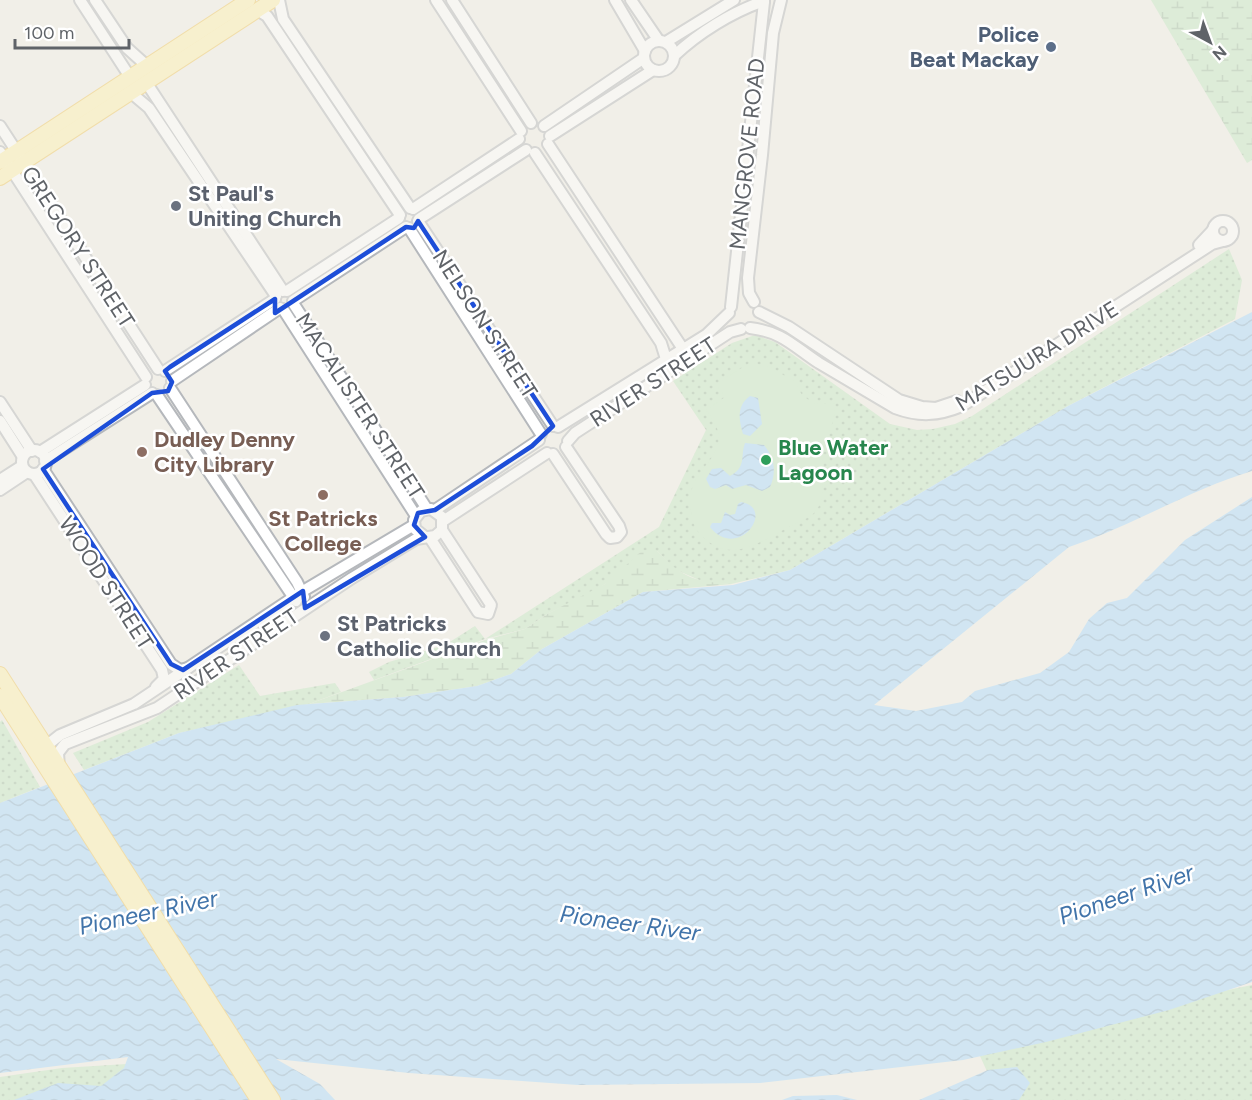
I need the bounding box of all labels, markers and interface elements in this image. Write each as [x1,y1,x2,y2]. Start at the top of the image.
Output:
scale bar [15,12,129,50]
north arrow [1180,12,1240,72]
place label: Police Beat Mackay [910,21,1039,73]
text: 100 m [24,22,74,44]
marker: Police Beat Mackay [1044,40,1058,54]
text: N [1209,42,1230,64]
street label: MANGROVE ROAD [724,57,770,251]
street label: GREGORY STREET [16,161,140,333]
place label: St Paul's Uniting Church [188,180,341,232]
marker: St Paul's Uniting Church [169,199,183,213]
street label: NELSON STREET [427,244,543,404]
street label: MATSUURA DRIVE [950,295,1124,417]
street label: MACALISTER STREET [290,308,430,504]
street label: RIVER STREET [585,331,721,433]
place label: Dudley Denny City Library [154,426,295,478]
place label: Blue Water Lagoon [778,434,889,486]
marker: Dudley Denny City Library [135,445,149,459]
marker: Blue Water Lagoon [759,453,773,467]
marker: St Patricks College [316,488,330,502]
place label: St Patricks College [268,505,378,557]
street label: WOOD STREET [53,511,159,655]
street label: RIVER STREET [168,602,304,706]
place label: St Patricks Catholic Church [337,610,501,662]
marker: St Patricks Catholic Church [318,629,332,643]
water label: Pioneer River [1054,857,1198,931]
water label: Pioneer River [76,883,221,941]
water label: Pioneer River [558,899,703,947]

